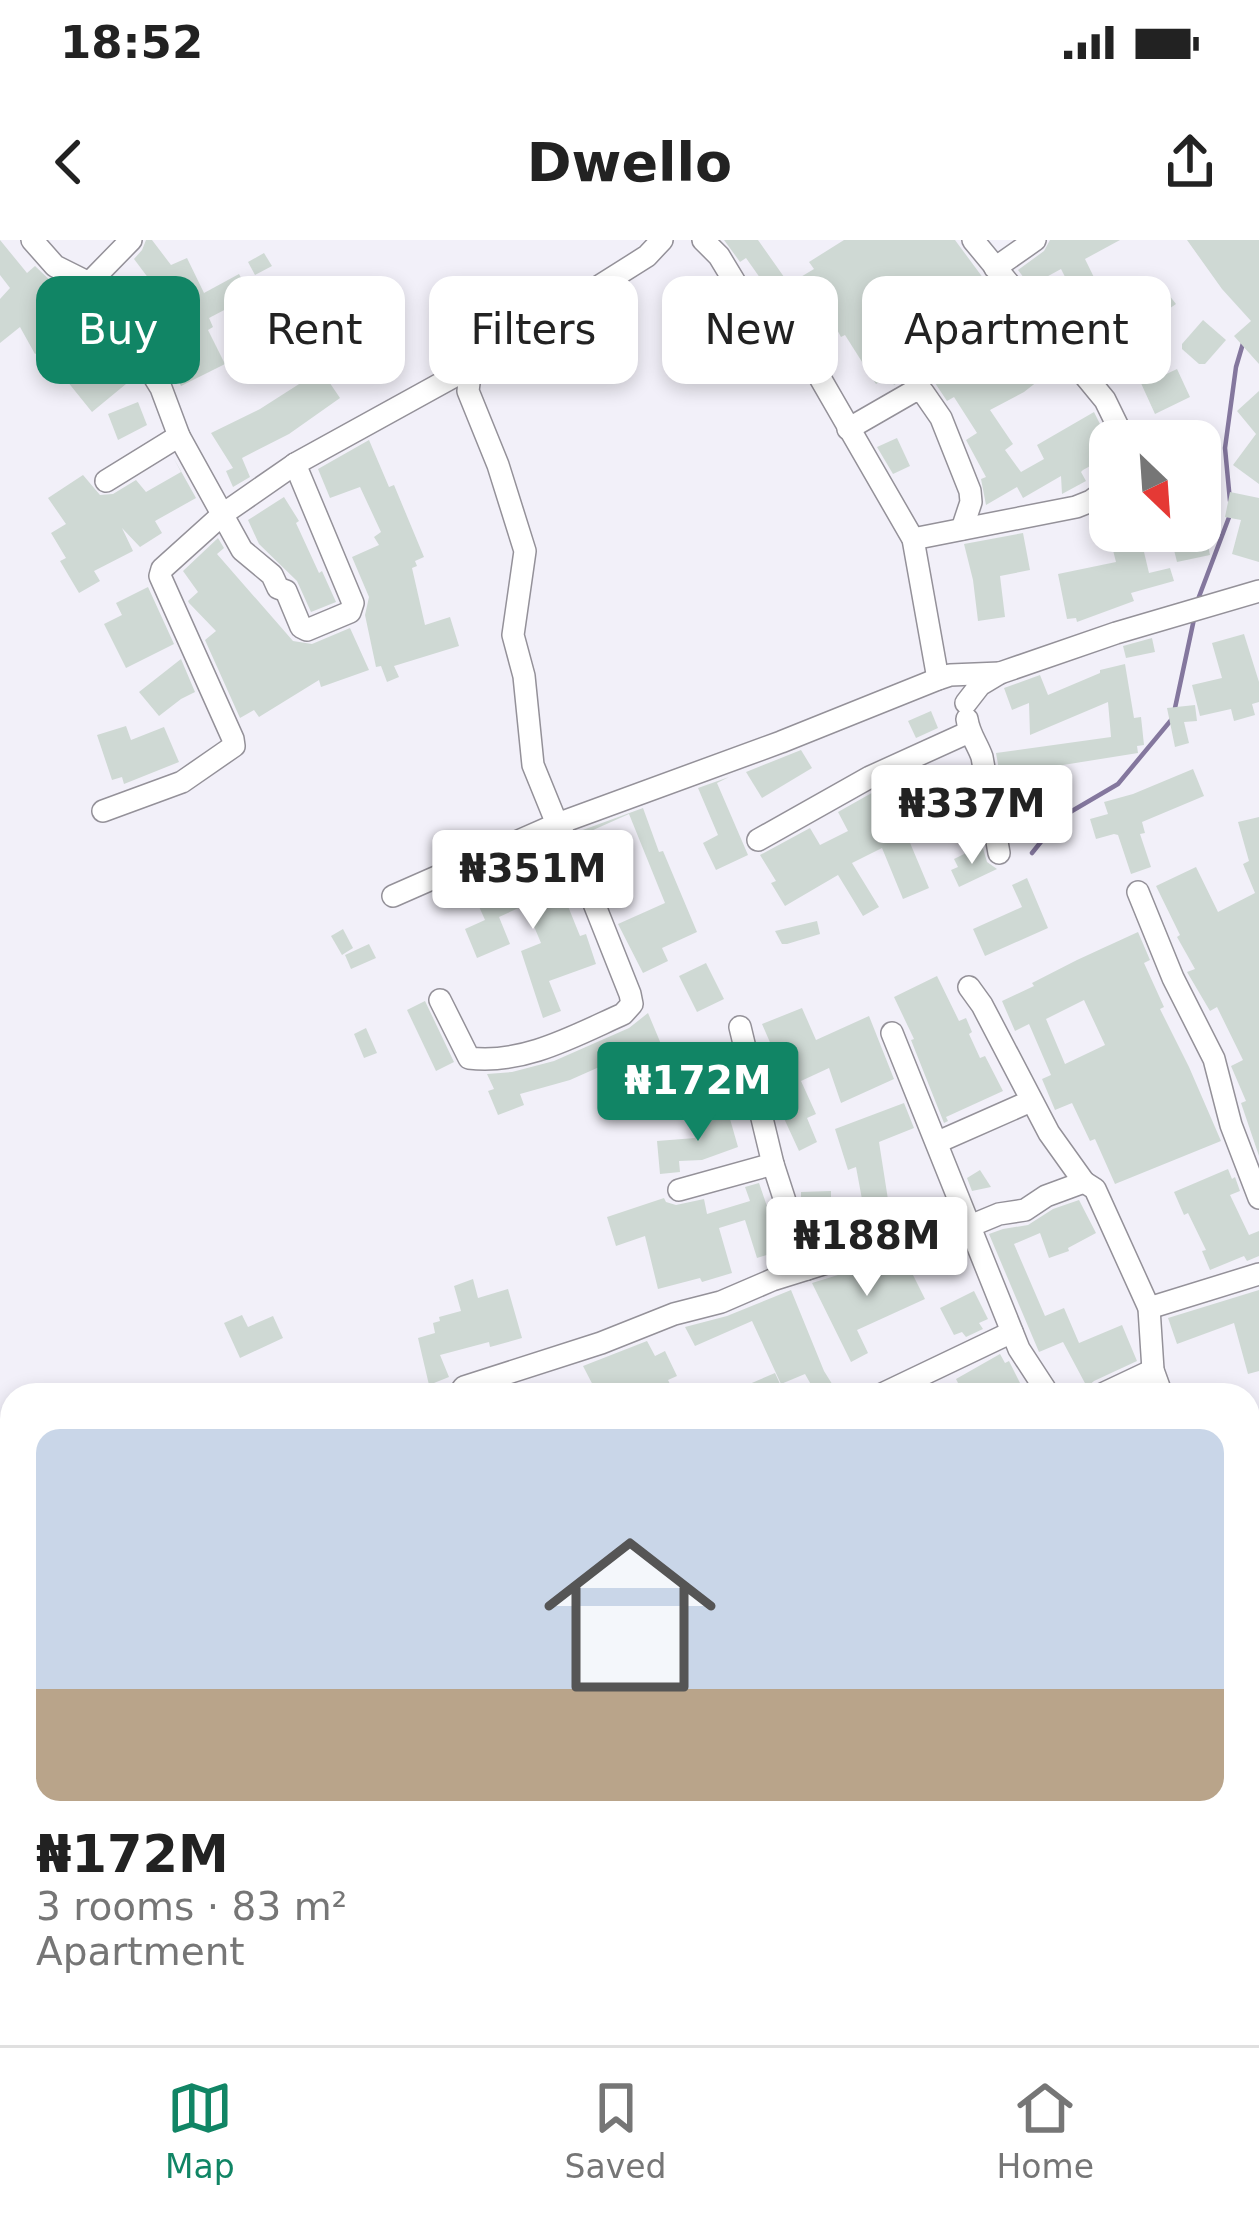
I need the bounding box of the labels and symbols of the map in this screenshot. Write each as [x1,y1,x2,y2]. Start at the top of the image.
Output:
north arrow [1089,420,1221,552]
pin: ₦337M [888,765,1056,867]
pin: ₦351M [449,830,617,932]
pin: ₦172M [614,1042,782,1144]
pin: ₦188M [783,1197,951,1299]

